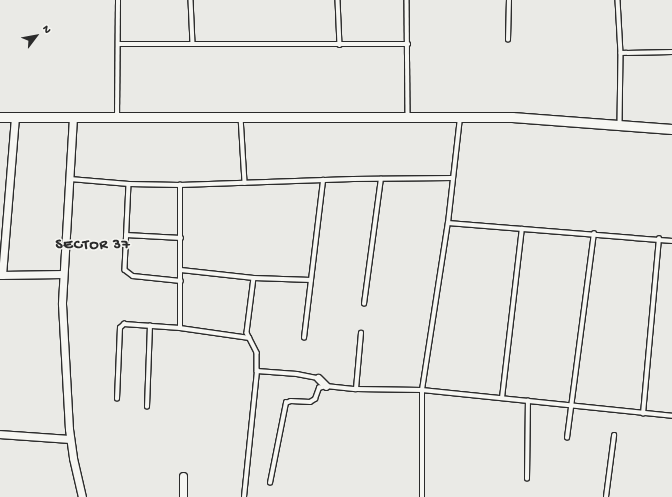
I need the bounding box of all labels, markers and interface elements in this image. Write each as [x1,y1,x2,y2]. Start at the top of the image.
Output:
north arrow [16,16,56,56]
text: N [39,23,53,36]
district label: SECTOR 37 [55,237,131,255]

